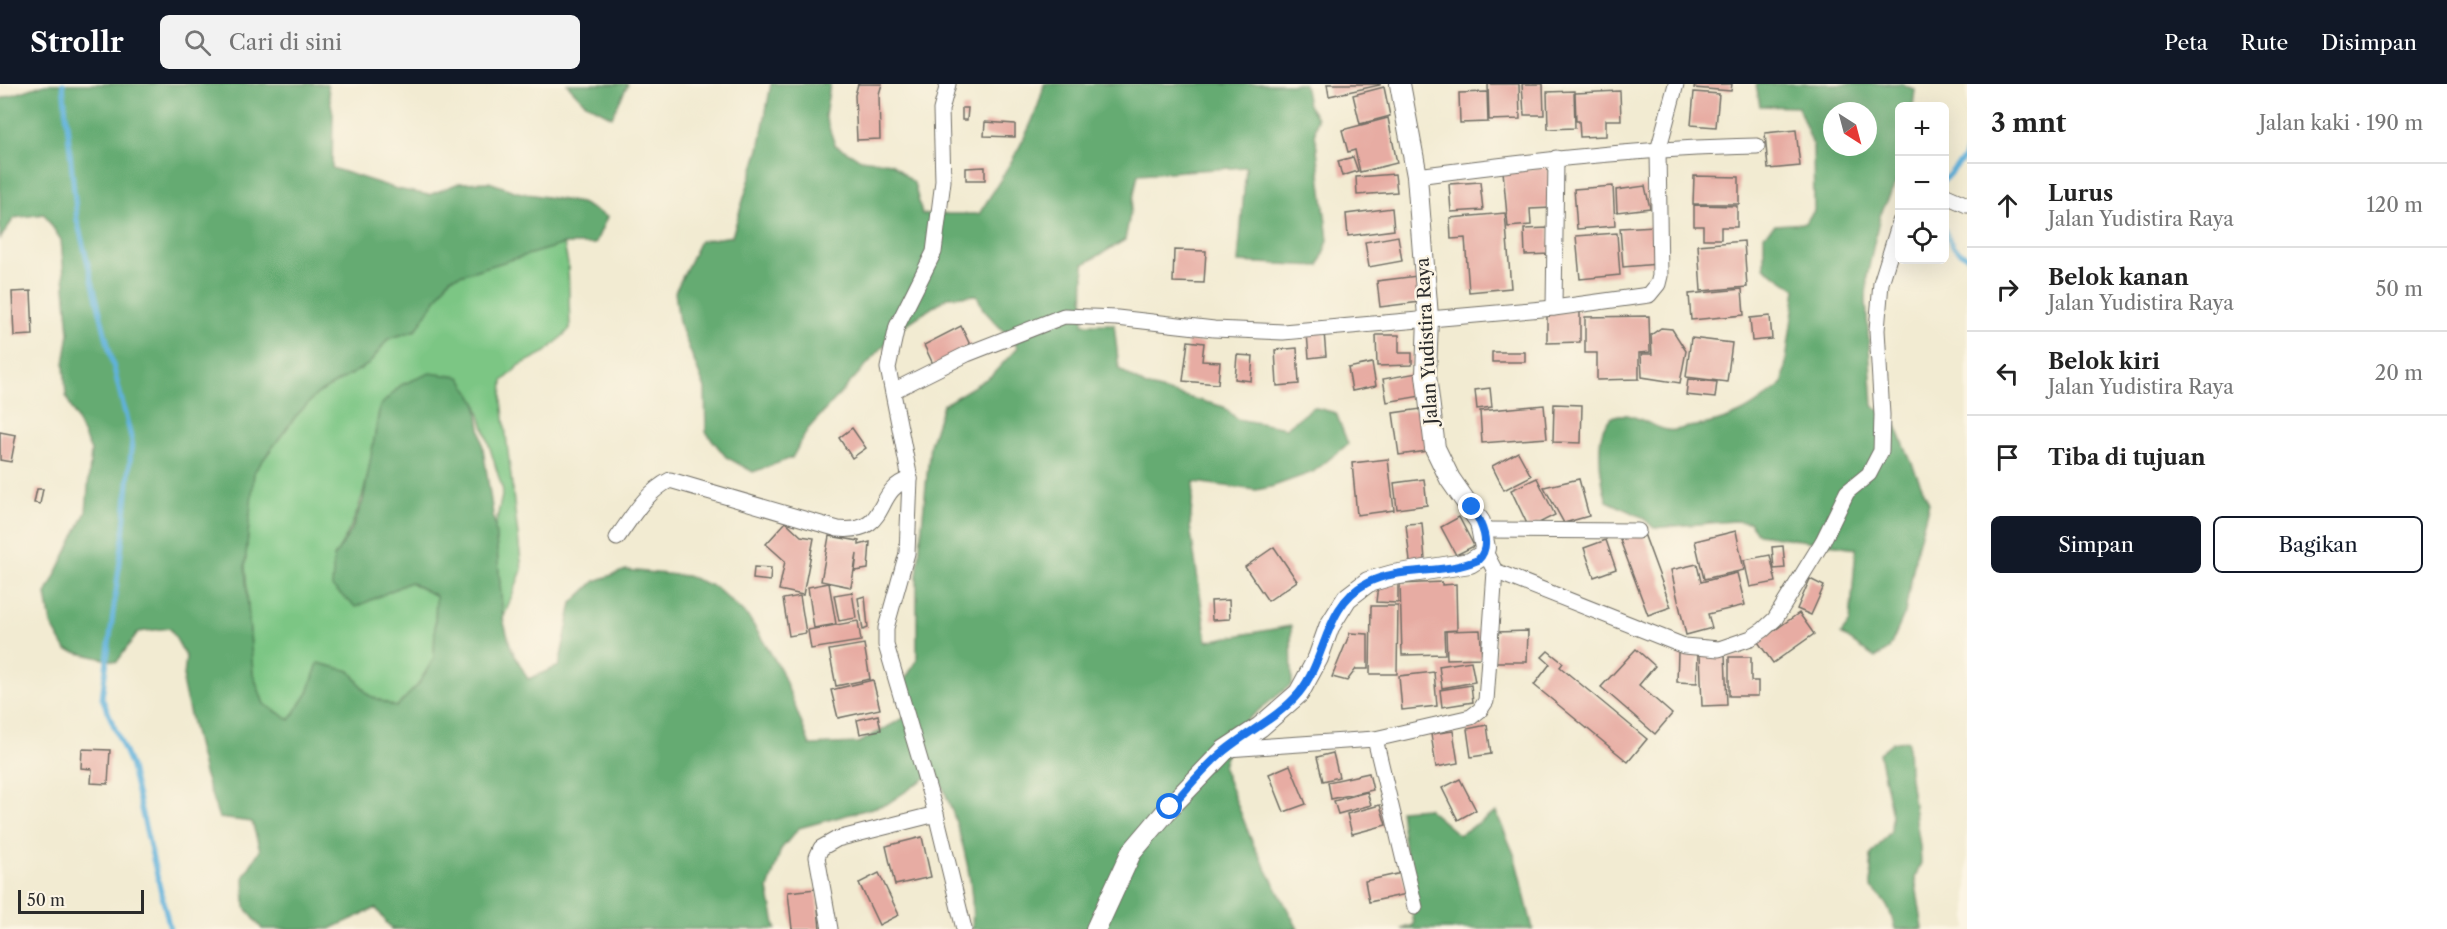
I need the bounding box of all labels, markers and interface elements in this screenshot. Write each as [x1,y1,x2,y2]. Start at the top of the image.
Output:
search box [160,15,580,69]
text: Strollr [30,25,124,59]
icon: search [181,26,214,59]
text: Cari di sini [229,29,342,56]
text: Peta [2164,30,2208,55]
text: Rute [2241,30,2288,55]
text: Disimpan [2321,30,2417,55]
north arrow [1823,102,1877,156]
map controls [1895,102,1949,264]
button: + [1895,102,1949,156]
text: 3 mnt [1991,107,2066,139]
text: Jalan kaki · 190 m [2259,111,2423,135]
button: − [1895,156,1949,210]
text: Lurus [2048,180,2113,207]
icon: ahead [1991,189,2024,222]
text: 120 m [2366,193,2423,217]
text: Jalan Yudistira Raya [2048,207,2234,231]
button: locate [1895,210,1949,264]
street label: Jalan Yudistira Raya [1412,256,1443,428]
text: Belok kanan [2048,264,2189,291]
icon: right [1991,273,2024,306]
text: 50 m [2376,277,2423,301]
text: Jalan Yudistira Raya [2048,291,2234,315]
text: Belok kiri [2048,348,2160,375]
icon: left [1991,357,2024,390]
text: 20 m [2375,361,2423,385]
text: Jalan Yudistira Raya [2048,375,2234,399]
icon: arrive [1991,441,2024,474]
text: Tiba di tujuan [2048,444,2206,471]
route end [1458,493,1484,519]
button: Simpan [1991,516,2201,573]
button: Bagikan [2213,516,2423,573]
route start [1156,793,1182,819]
scale bar [18,887,144,914]
text: 50 m [27,890,65,910]

